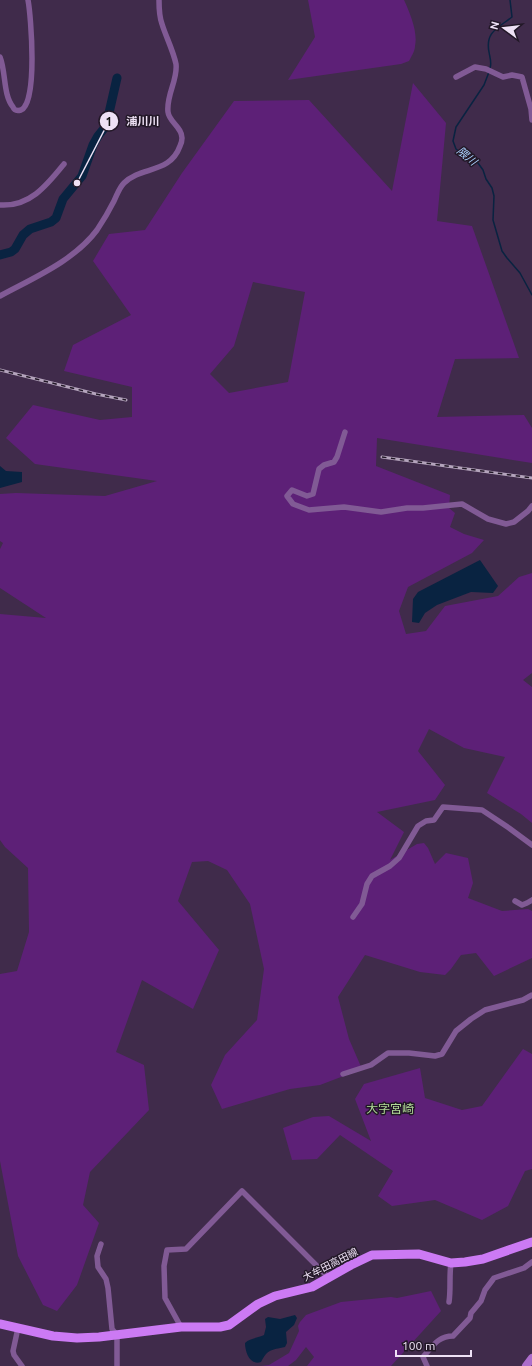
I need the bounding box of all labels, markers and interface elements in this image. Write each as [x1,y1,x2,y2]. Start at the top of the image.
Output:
north arrow [484,8,524,48]
text: N [487,20,501,31]
callout: 浦川川 [99,110,168,133]
text: 1 [106,115,112,128]
text: 浦川川 [127,115,160,127]
water label: 隈川 [455,144,480,168]
district label: 大字宮崎 [366,1102,414,1115]
street label: 大牟田高田線 [301,1246,359,1283]
scale bar [396,1332,471,1358]
text: 100 m [402,1339,435,1352]

